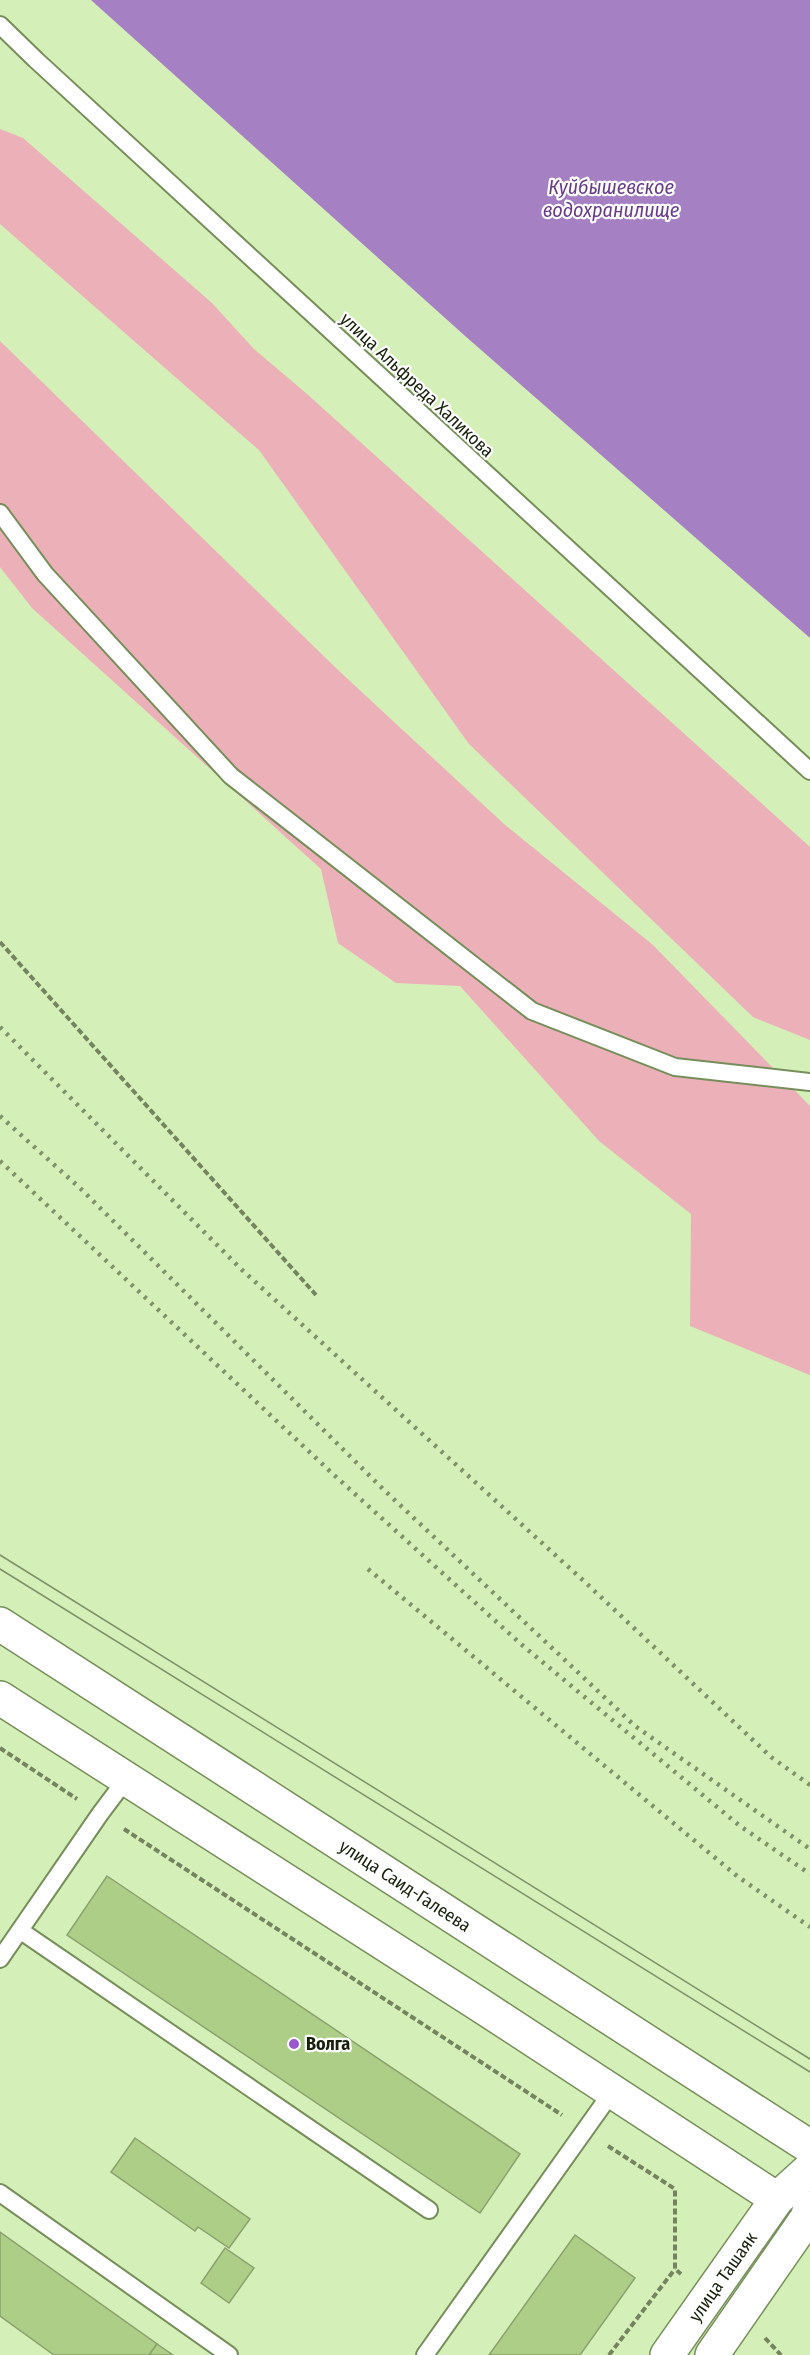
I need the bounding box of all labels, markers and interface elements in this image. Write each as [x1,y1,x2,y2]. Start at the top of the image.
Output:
water label: Куйбышевское водохранилище [543,175,680,222]
street label: улица Альфреда Халикова [336,308,498,462]
street label: улица Саид-Галеева [335,1835,475,1937]
place label: Волга [306,2033,350,2055]
marker: Волга [287,2037,301,2051]
street label: улица Ташаяк [684,2227,762,2326]

